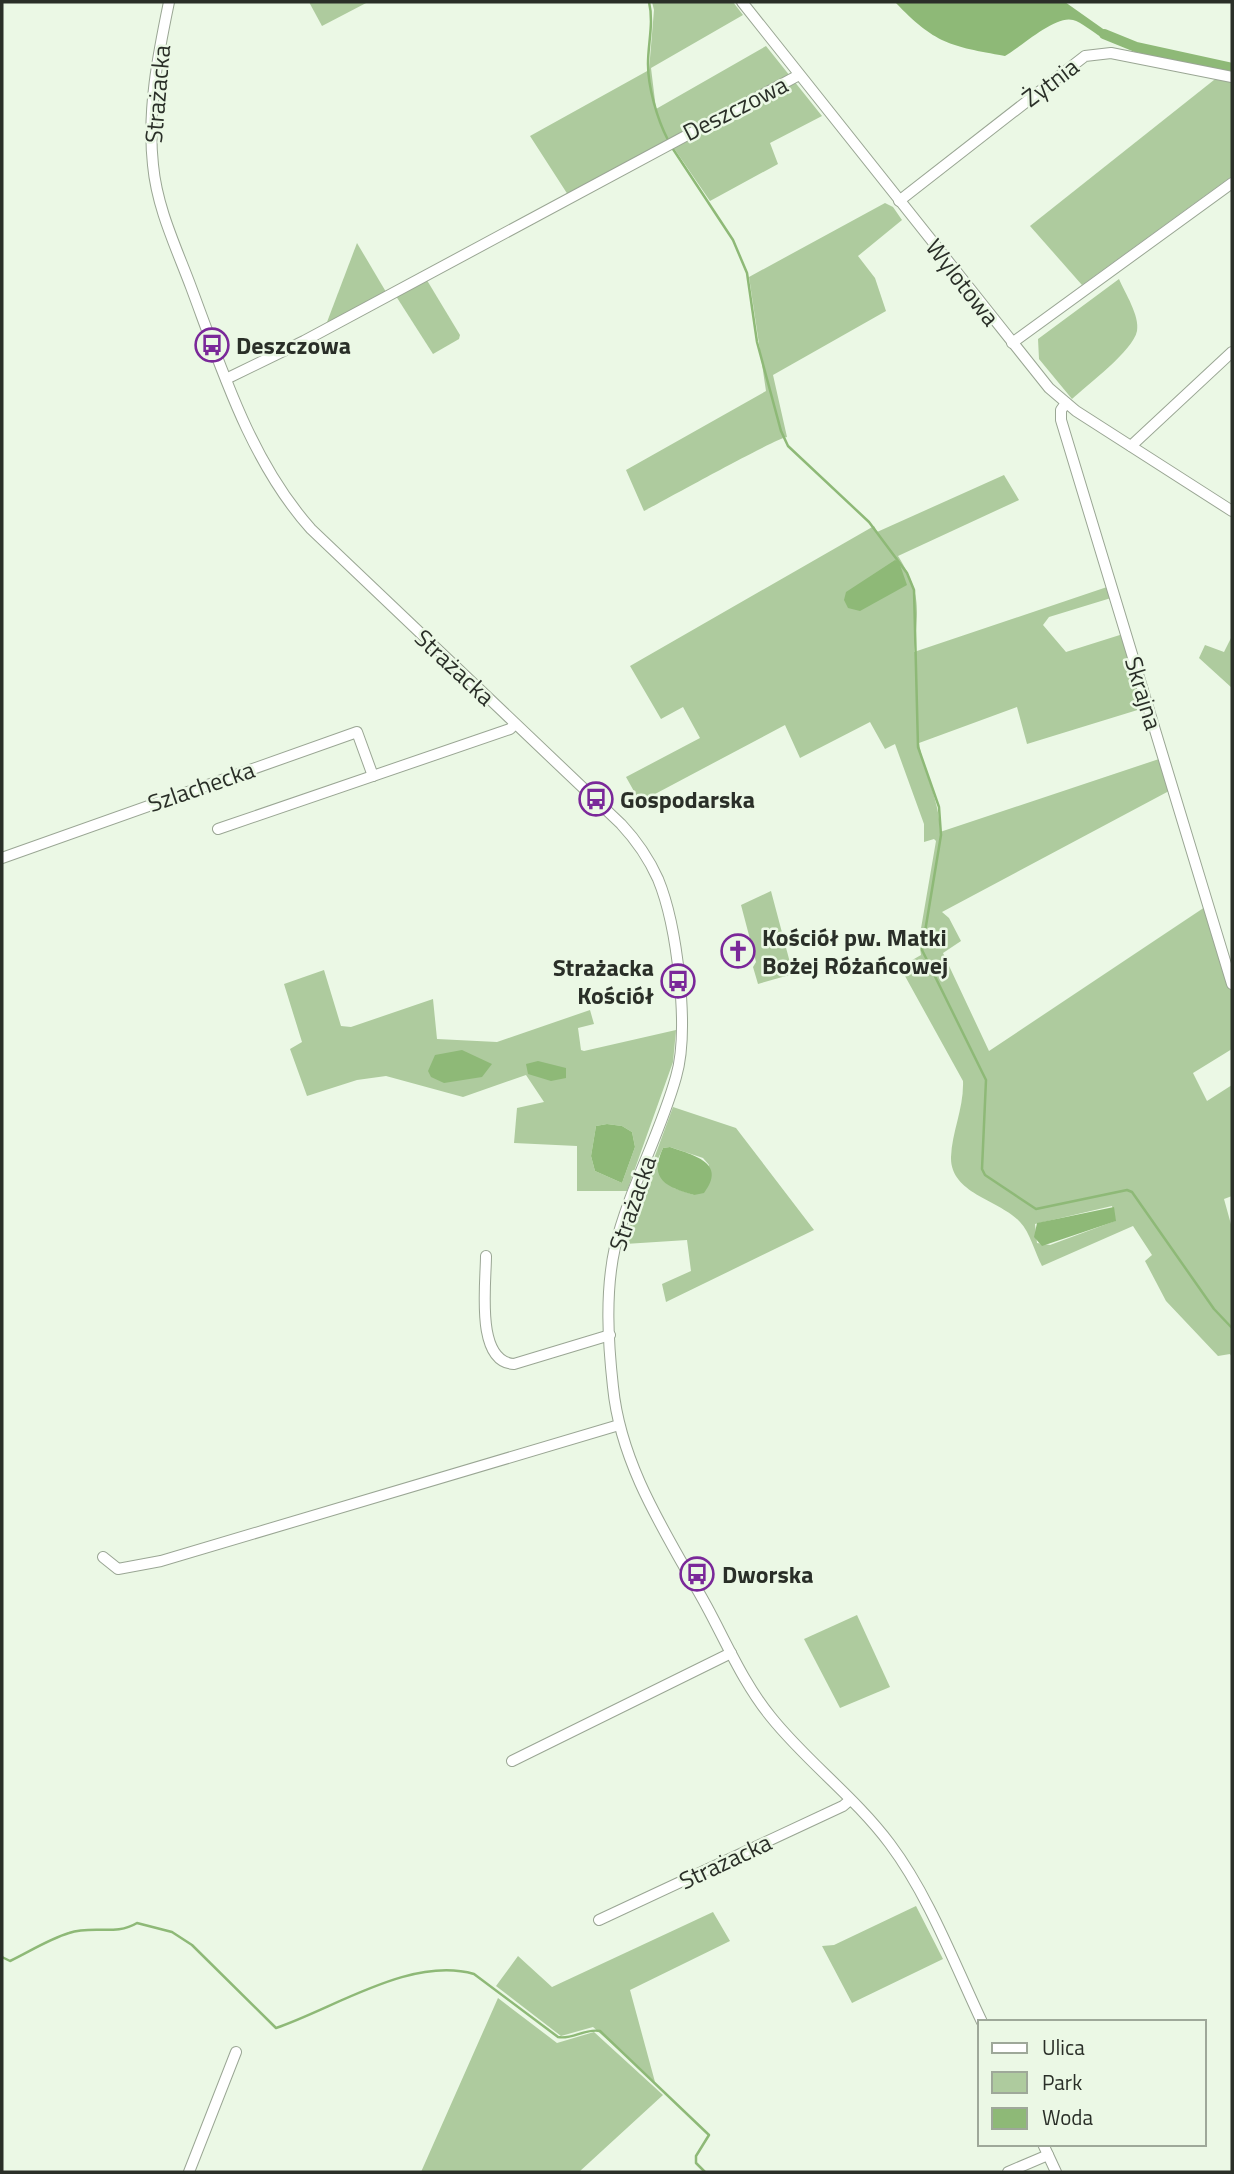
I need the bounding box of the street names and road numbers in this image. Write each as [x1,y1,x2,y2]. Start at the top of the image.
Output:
street label: Strażacka [135,43,179,145]
street label: Żytnia [1014,49,1086,115]
street label: Deszczowa [676,66,794,150]
street label: Wylotowa [917,231,1009,333]
street label: Strażacka [407,620,503,714]
street label: Skrajna [1116,652,1172,734]
street label: Szlachecka [143,751,259,821]
street label: Strażacka [599,1151,665,1255]
street label: Strażacka [673,1824,777,1898]

